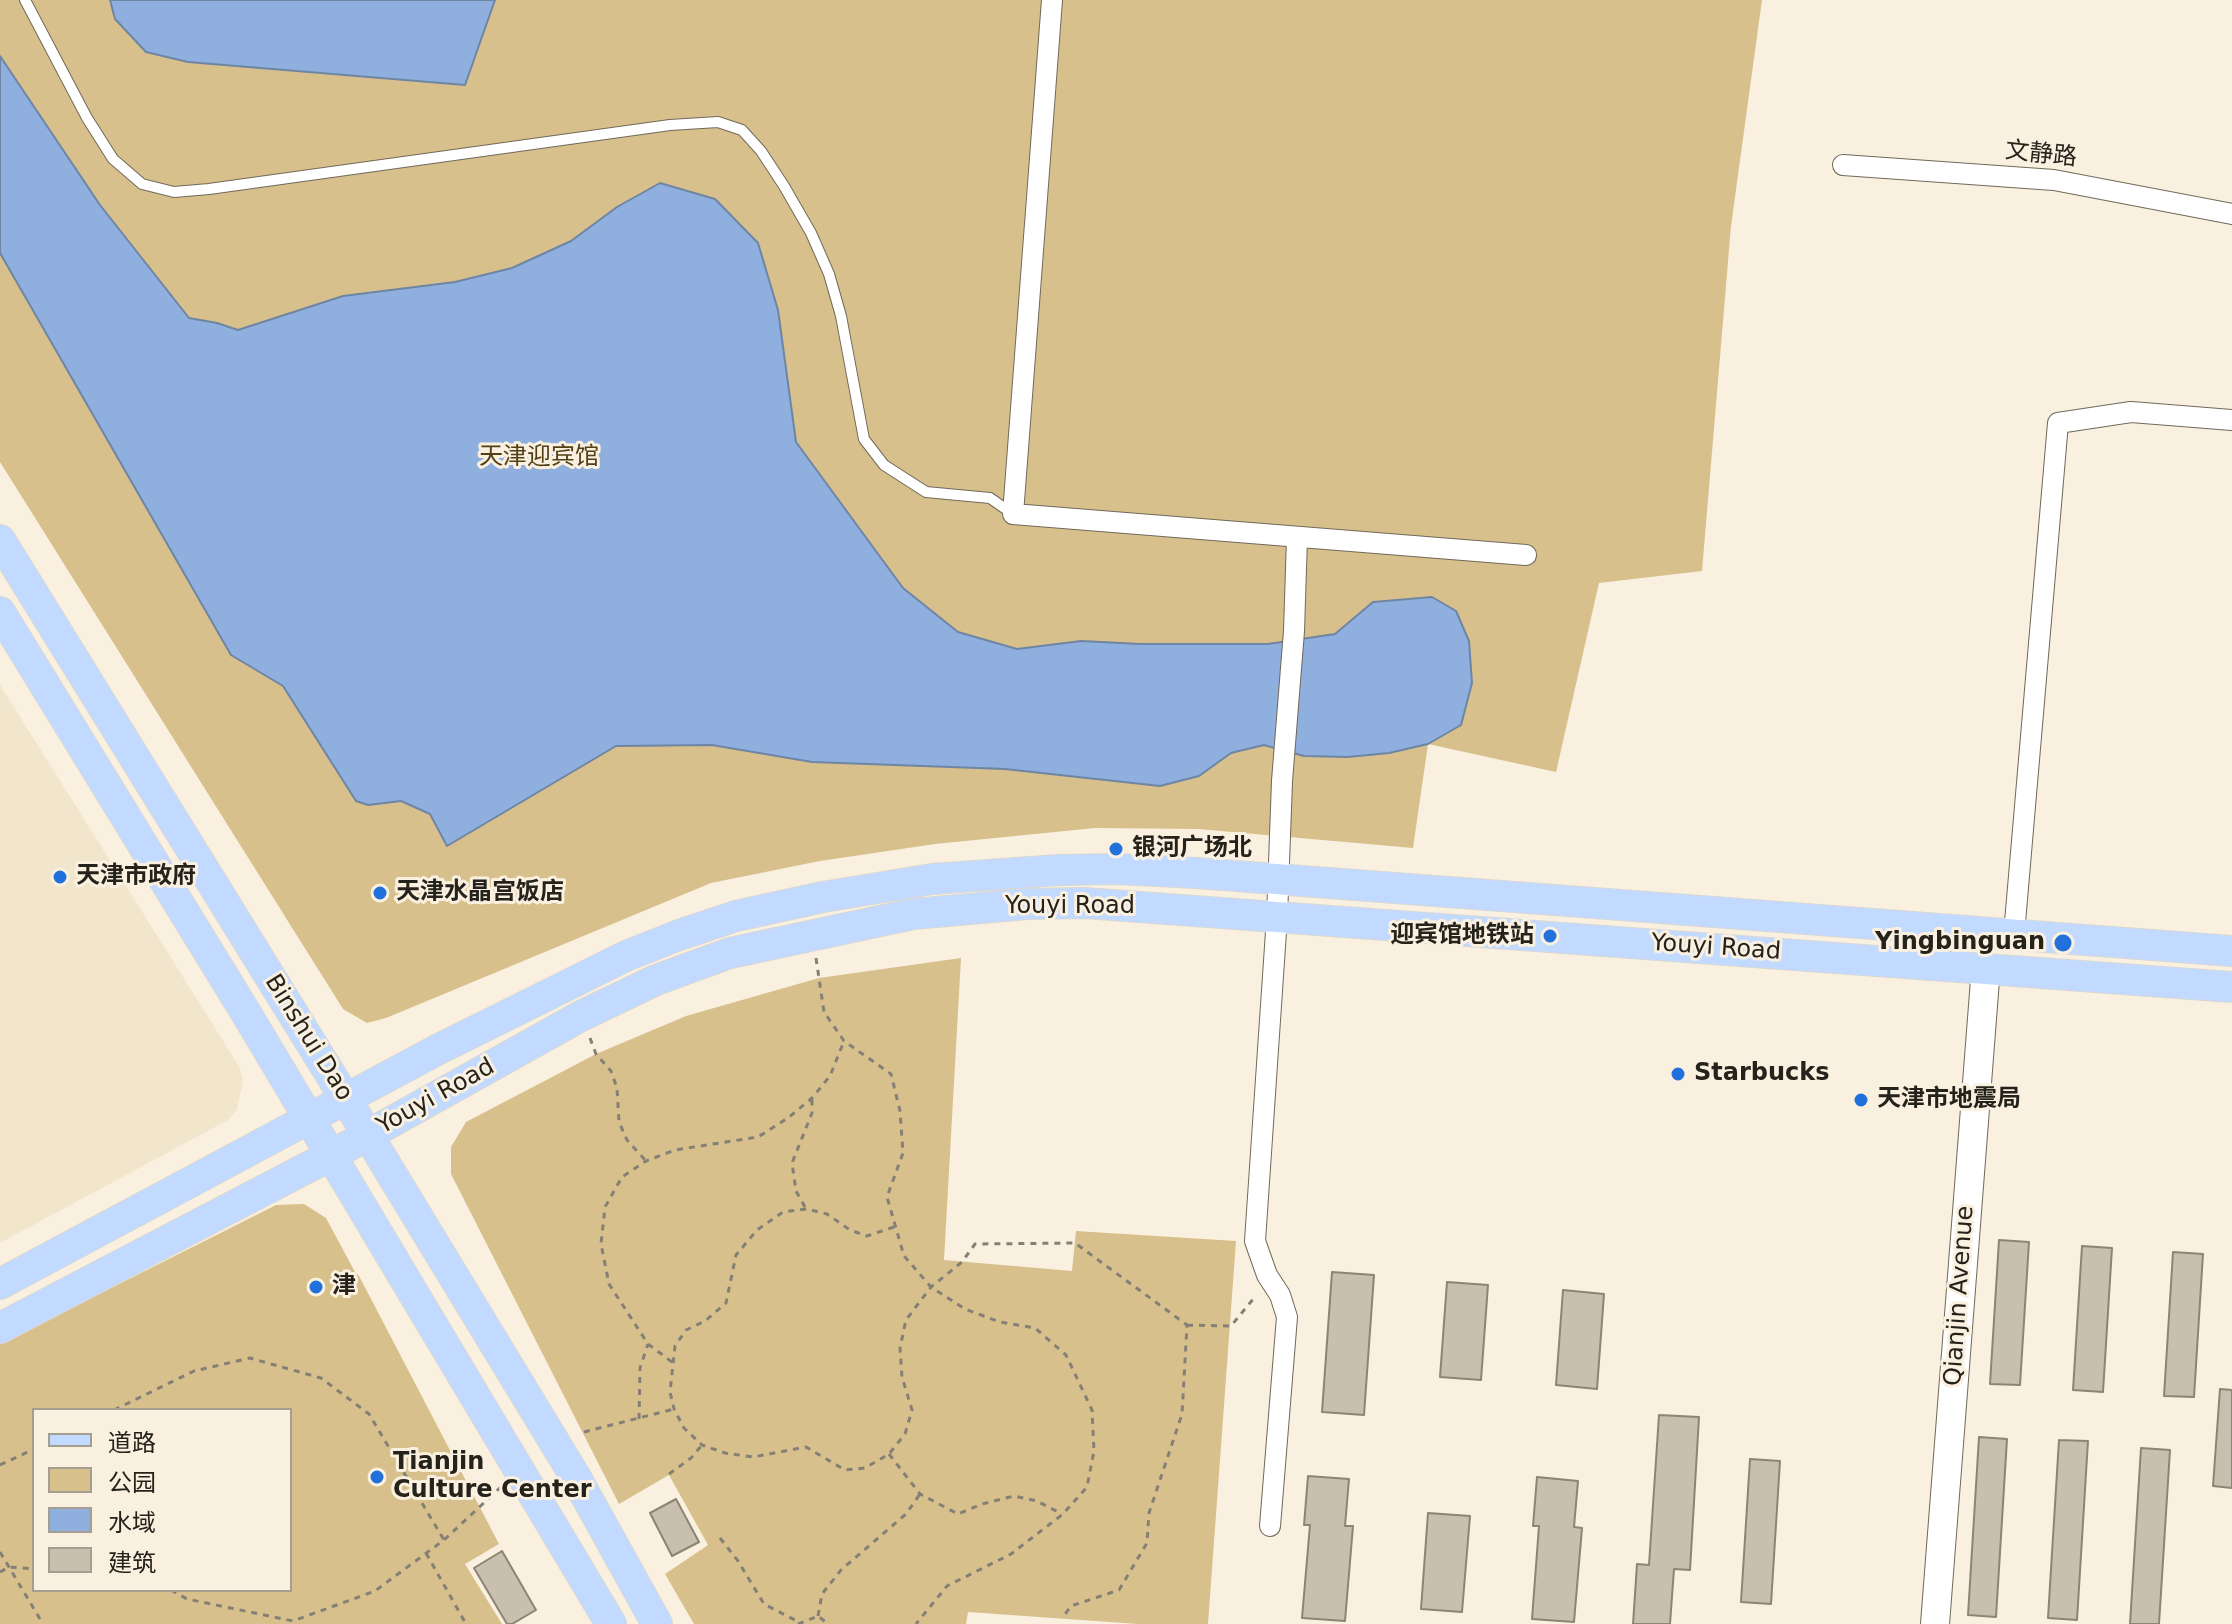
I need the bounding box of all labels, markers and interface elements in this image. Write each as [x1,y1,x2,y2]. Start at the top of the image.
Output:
street label: 文静路 [2004,137,2078,173]
park label: 天津迎宾馆 [479,444,599,472]
place label: 银河广场北 [1132,835,1252,863]
marker: 银河广场北 [1107,840,1125,858]
place label: 天津市政府 [76,863,196,891]
marker: 天津市政府 [51,868,69,886]
place label: 天津水晶宫饭店 [396,879,564,907]
marker: 天津水晶宫饭店 [371,884,389,902]
street label: Youyi Road [1005,893,1135,921]
place label: 迎宾馆地铁站 [1390,922,1534,950]
marker: 迎宾馆地铁站 [1541,927,1559,945]
street label: Youyi Road [1650,929,1782,967]
place label: Yingbinguan [1875,929,2045,957]
marker: Yingbinguan [2052,932,2074,954]
street label: Binshui Dao [258,970,358,1106]
street label: Youyi Road [372,1053,500,1141]
place label: Starbucks [1694,1060,1830,1088]
marker: Starbucks [1669,1065,1687,1083]
place label: 天津市地震局 [1877,1086,2021,1114]
marker: 天津市地震局 [1852,1091,1870,1109]
street label: Qianjin Avenue [1939,1205,1981,1387]
place label: 津 [332,1273,356,1301]
marker: 津 [307,1278,325,1296]
legend [32,1408,292,1592]
text: 道路 [108,1429,156,1457]
place label: Tianjin Culture Center [393,1449,592,1505]
marker: Tianjin Culture Center [368,1468,386,1486]
text: 公园 [108,1469,156,1497]
text: 水域 [108,1509,156,1537]
text: 建筑 [108,1549,156,1577]

